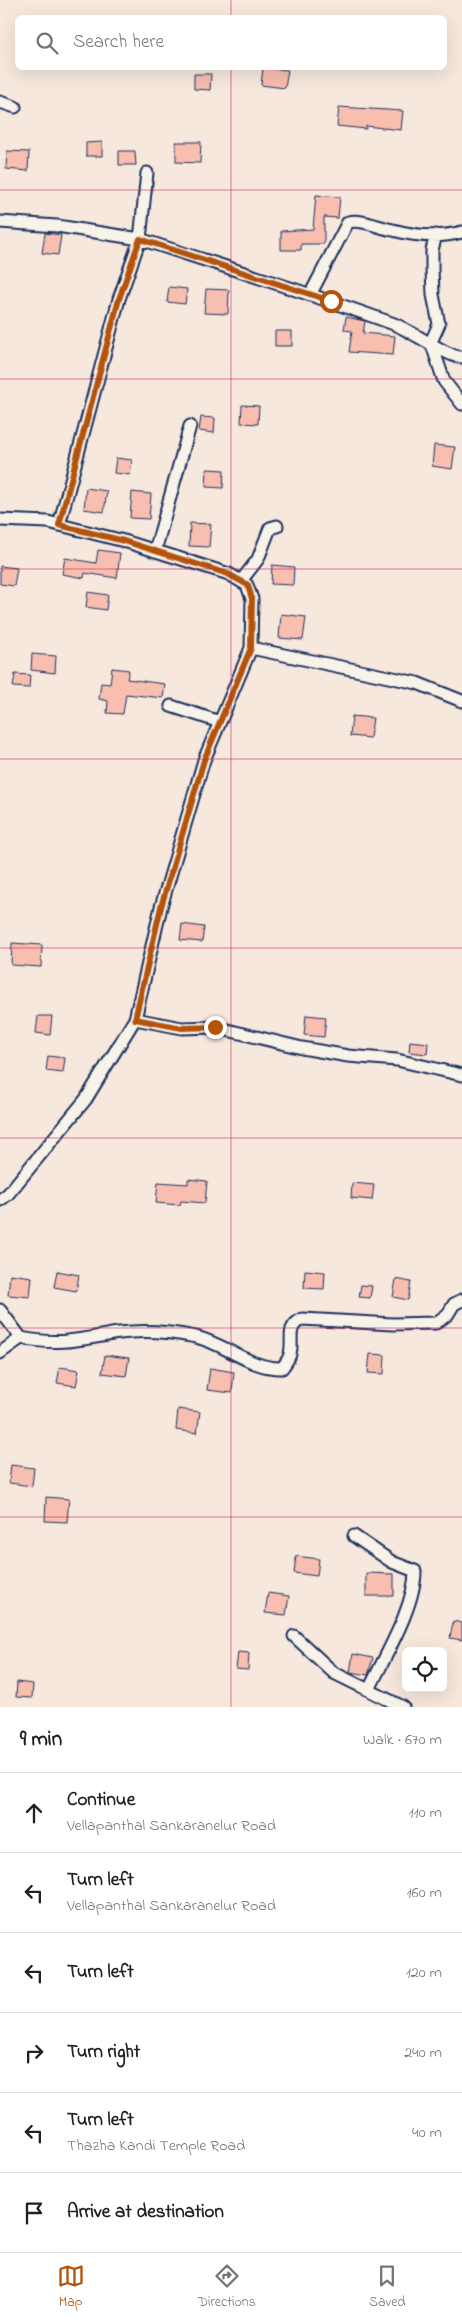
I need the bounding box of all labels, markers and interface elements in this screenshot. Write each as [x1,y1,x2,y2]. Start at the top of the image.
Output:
search box [15,15,447,70]
icon: search [33,29,61,57]
text: Search here [73,29,164,56]
route start [320,290,343,313]
route end [204,1016,227,1039]
map controls [402,1647,447,1692]
button: locate [402,1647,447,1692]
text: 9 min [20,1725,62,1755]
text: Walk · 670 m [363,1728,442,1752]
text: Continue [67,1787,135,1814]
icon: ahead [20,1799,48,1827]
text: 110 m [408,1801,442,1825]
text: Vellapanthal Sankaranelur Road [67,1814,276,1838]
text: Turn left [67,1867,134,1894]
icon: left [20,1879,48,1907]
text: 160 m [407,1881,442,1905]
text: Vellapanthal Sankaranelur Road [67,1894,276,1918]
icon: left [20,1959,48,1987]
text: Turn left [67,1959,134,1986]
text: 120 m [406,1961,442,1985]
icon: right [20,2039,48,2067]
text: Turn right [67,2039,140,2066]
text: 240 m [404,2041,442,2065]
text: Turn left [67,2107,134,2134]
icon: left [20,2119,48,2147]
text: 40 m [412,2121,442,2145]
text: Thazha Kandi Temple Road [67,2134,245,2158]
icon: arrive [20,2199,48,2227]
text: Arrive at destination [67,2199,224,2226]
tab: Map [57,2262,85,2313]
tab: Directions [198,2262,256,2313]
tab: Saved [369,2262,405,2313]

